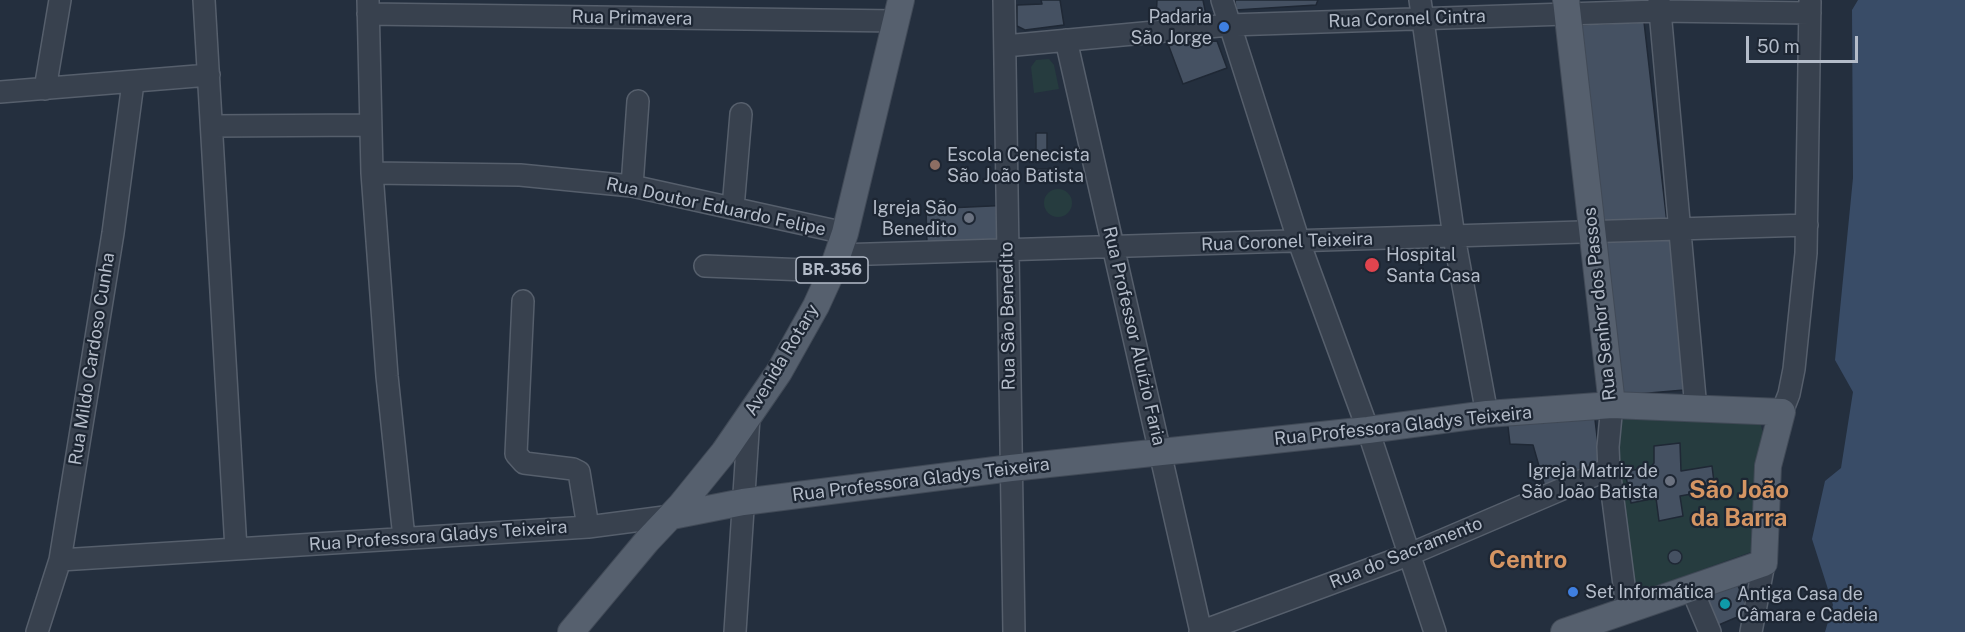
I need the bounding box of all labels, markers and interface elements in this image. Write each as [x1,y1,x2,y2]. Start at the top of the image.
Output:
street label: Rua Coronel Cintra [1328,5,1486,33]
street label: Rua Primavera [571,6,693,30]
place label: Padaria São Jorge [1130,6,1212,48]
marker: Padaria São Jorge [1217,20,1231,34]
scale bar [1749,24,1862,62]
text: 50 m [1757,36,1800,57]
place label: Escola Cenecista São João Batista [947,144,1090,186]
marker: Escola Cenecista São João Batista [928,158,942,172]
street label: Rua Doutor Eduardo Felipe [604,173,828,241]
place label: Igreja São Benedito [873,197,957,240]
street label: Rua Senhor dos Passos [1579,206,1621,402]
marker: Igreja São Benedito [962,211,976,225]
street label: Rua Professor Aluízio Faria [1098,224,1170,448]
street label: Rua Coronel Teixeira [1201,228,1373,256]
street label: Rua São Benedito [996,242,1020,390]
place label: Hospital Santa Casa [1386,244,1480,286]
street label: Rua Mildo Cardoso Cunha [65,251,119,467]
marker: Hospital Santa Casa [1363,256,1381,274]
road number: BR-356 [796,257,868,283]
street label: Avenida Rotary [740,300,824,420]
street label: Rua Professora Gladys Teixeira [1273,402,1533,450]
street label: Rua Professora Gladys Teixeira [791,453,1051,507]
place label: Igreja Matriz de São João Batista [1521,460,1658,502]
marker: Igreja Matriz de São João Batista [1663,474,1677,488]
district label: São João da Barra [1689,477,1789,533]
street label: Rua do Sacramento [1326,512,1486,594]
street label: Rua Professora Gladys Teixeira [308,516,568,556]
district label: Centro [1489,547,1567,575]
place label: Set Informática [1585,581,1714,603]
place label: Antiga Casa de Câmara e Cadeia [1737,583,1878,626]
marker: Set Informática [1566,585,1580,599]
marker: Antiga Casa de Câmara e Cadeia [1718,597,1732,611]

